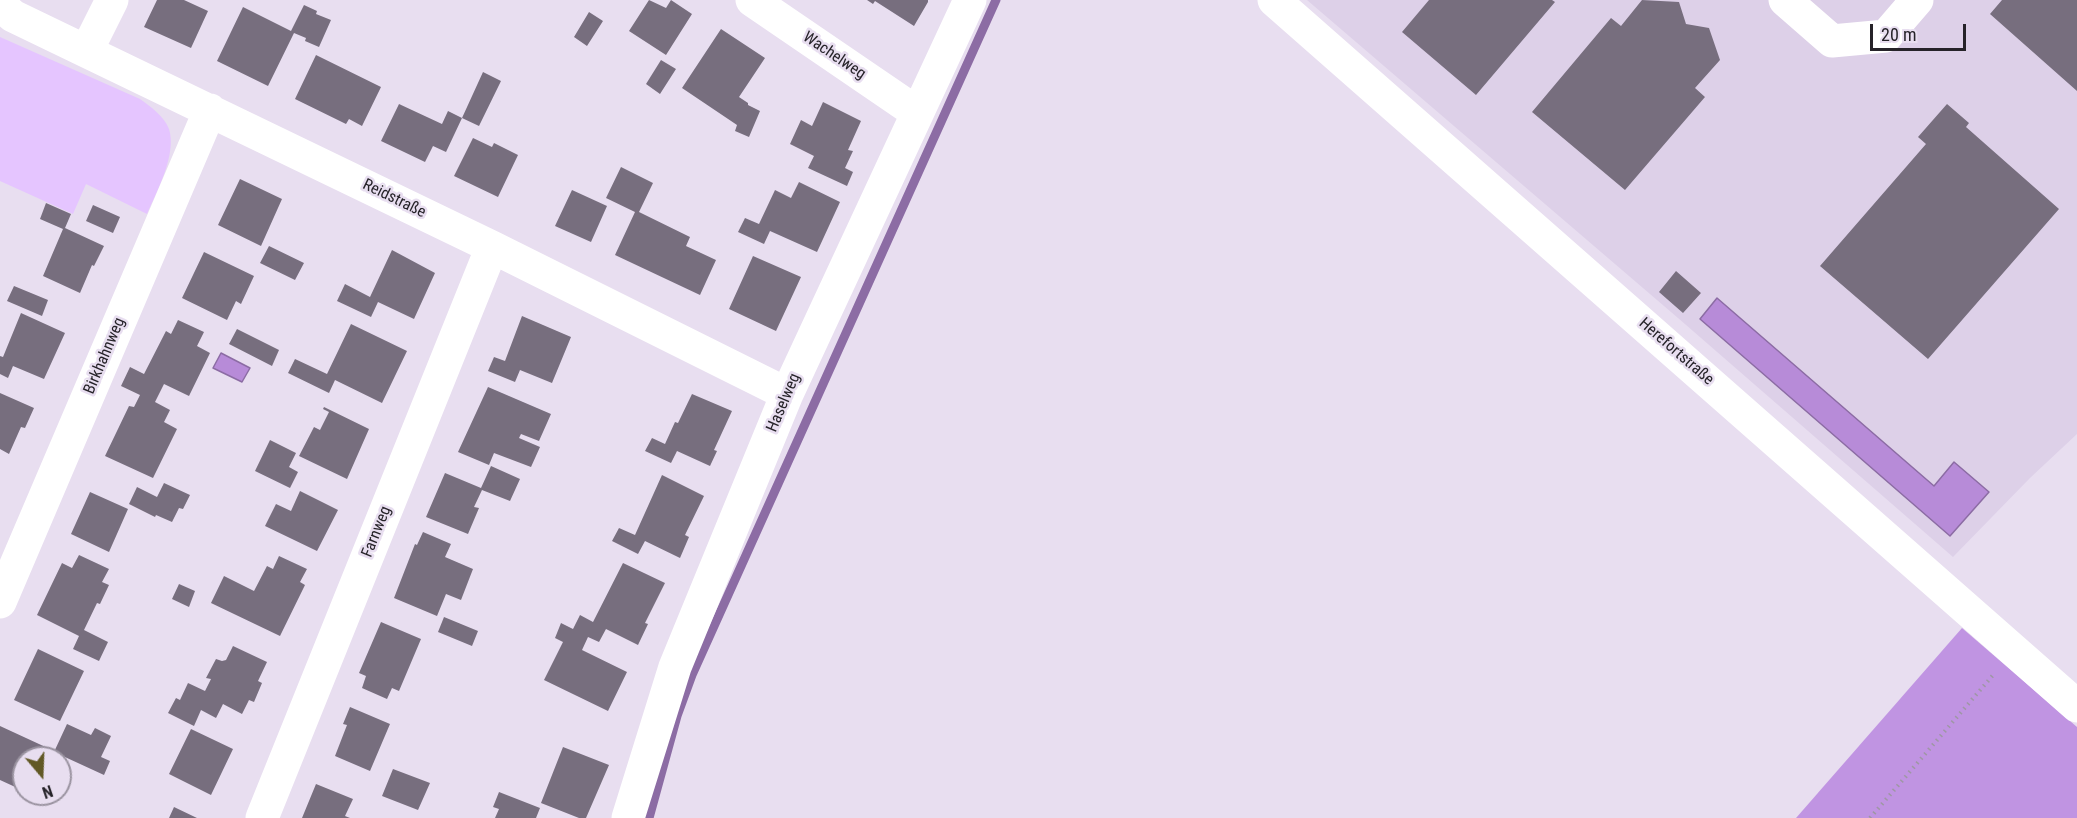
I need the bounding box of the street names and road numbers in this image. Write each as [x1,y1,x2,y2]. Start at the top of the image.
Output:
street label: Wachelweg [799,28,869,84]
street label: Reidstraße [359,176,429,222]
street label: Herefortstraße [1635,314,1717,390]
street label: Birkhahnweg [80,315,130,397]
street label: Haselweg [763,371,805,435]
street label: Farnweg [358,504,396,560]

